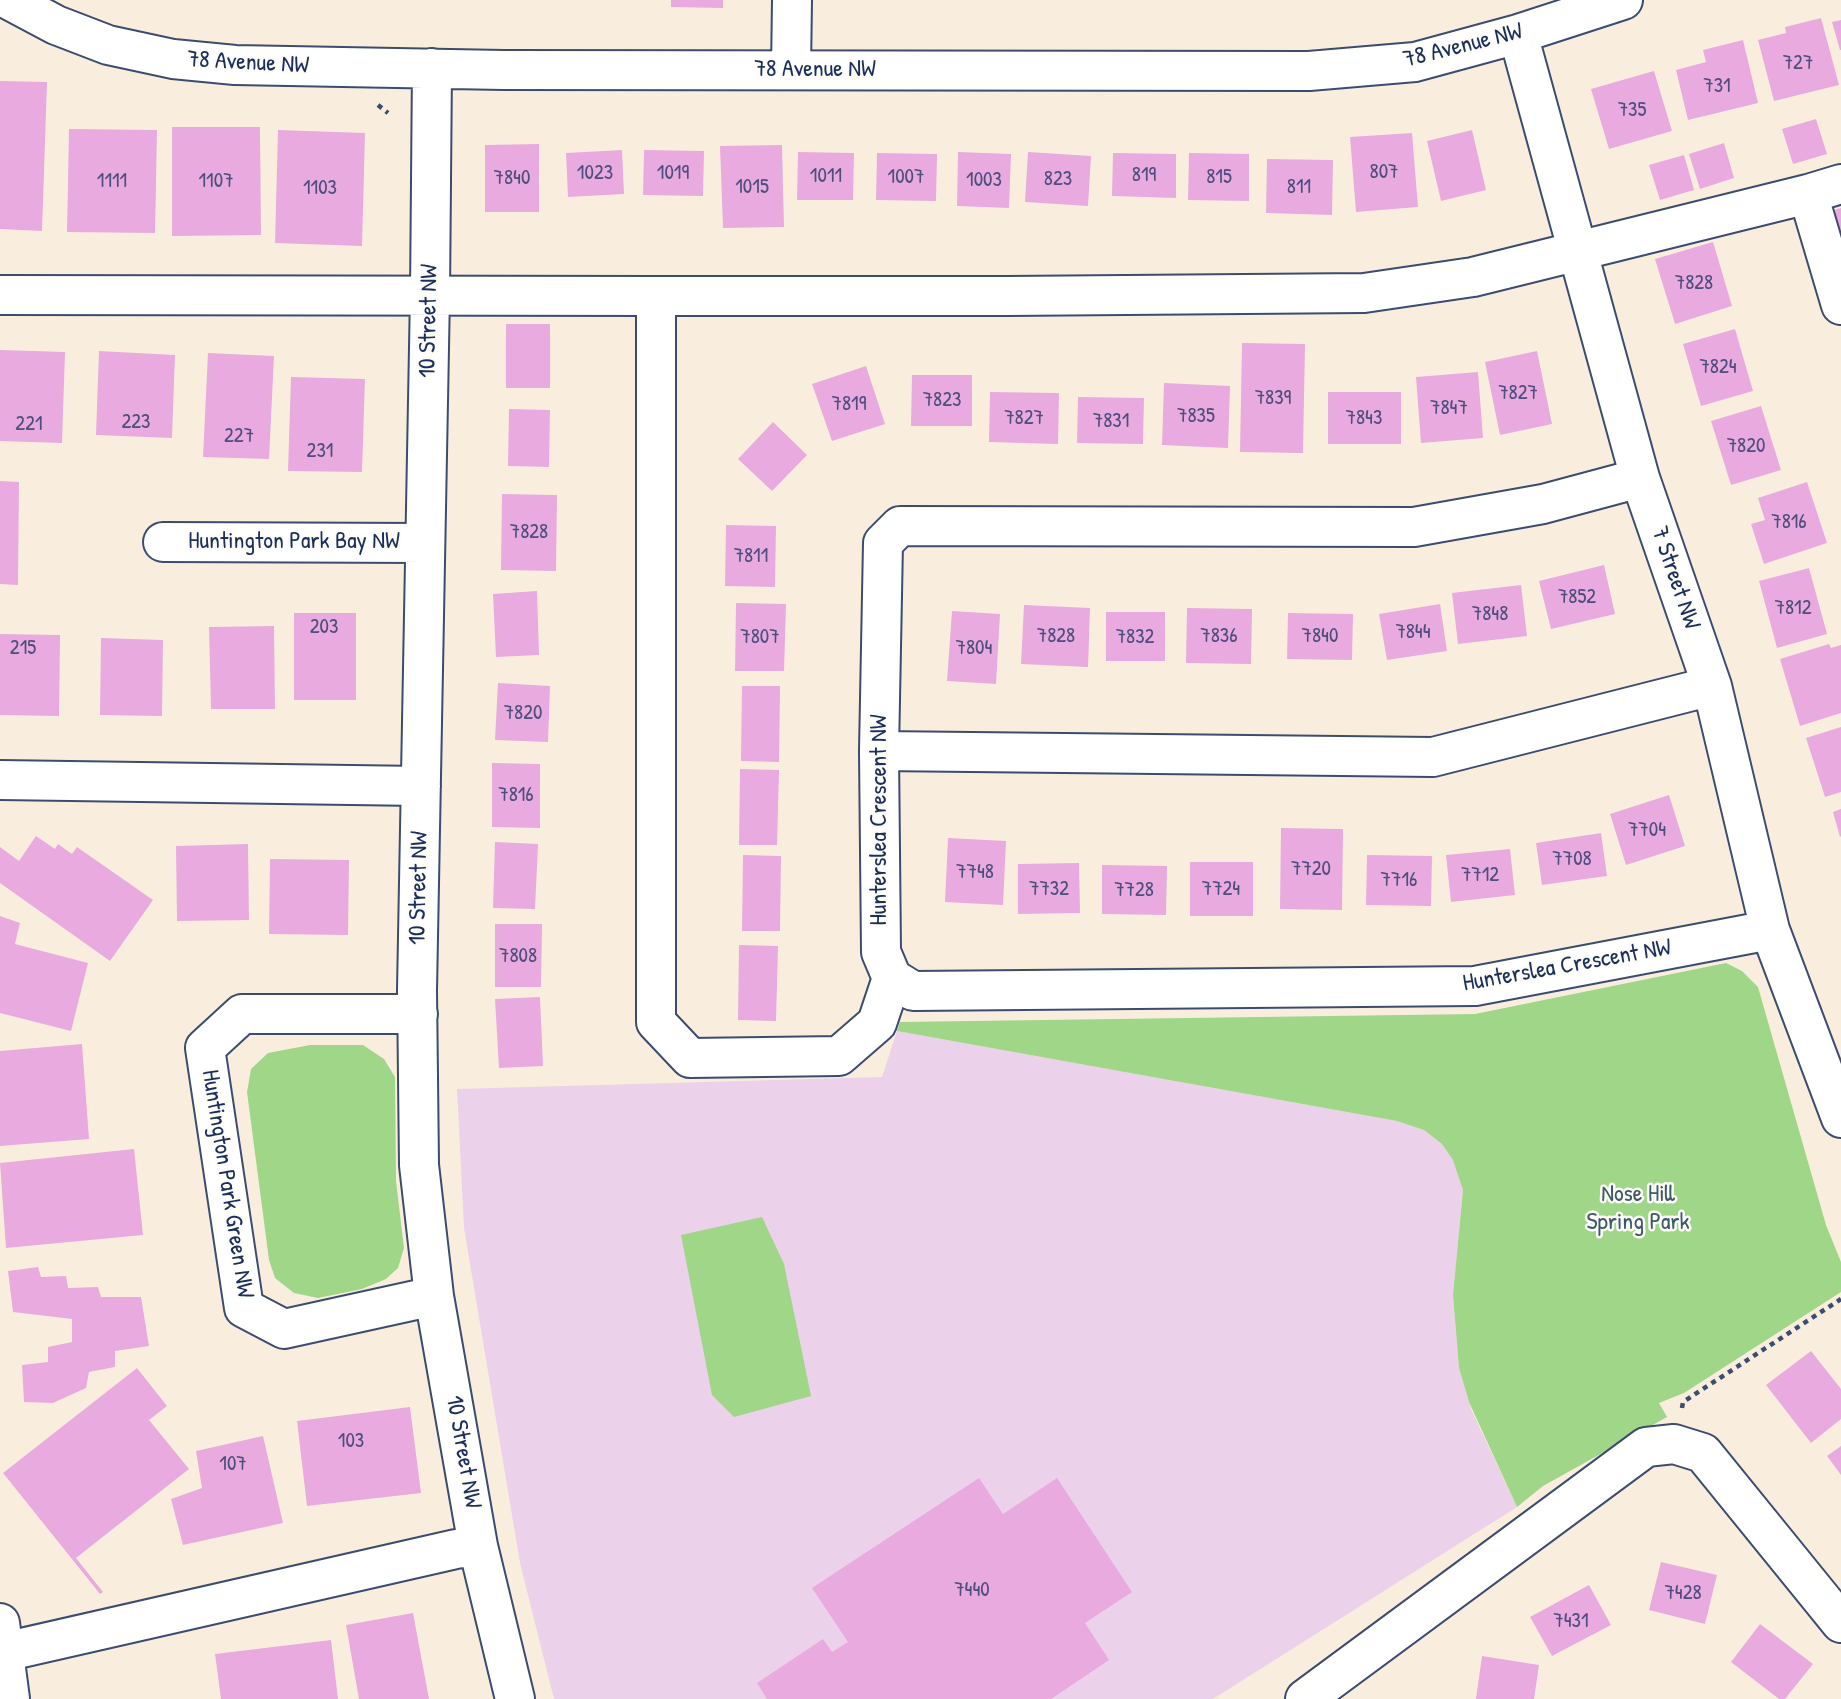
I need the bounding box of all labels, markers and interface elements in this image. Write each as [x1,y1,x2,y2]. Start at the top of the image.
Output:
street label: 78 Avenue NW [1400,17,1526,75]
street label: 78 Avenue NW [186,45,310,81]
house number: 727 [1783,50,1813,76]
street label: 78 Avenue NW [754,56,876,84]
house number: 731 [1703,73,1731,99]
house number: 735 [1618,97,1646,123]
house number: 807 [1370,159,1398,185]
house number: 1023 [577,160,613,186]
house number: 1019 [657,160,689,186]
house number: 819 [1132,162,1156,188]
house number: 1011 [810,163,842,189]
house number: 1007 [888,164,924,190]
house number: 815 [1206,164,1232,190]
house number: 7840 [494,165,530,191]
house number: 823 [1044,166,1072,192]
house number: 1003 [966,167,1002,193]
house number: 1111 [97,168,127,194]
house number: 1107 [198,168,234,194]
house number: 1015 [735,174,769,200]
house number: 811 [1287,174,1311,200]
house number: 1103 [303,175,337,201]
street label: 10 Street NW [414,264,444,378]
house number: 7828 [1675,270,1713,296]
house number: 7824 [1699,354,1737,380]
house number: 7827 [1498,380,1538,406]
house number: 7839 [1255,385,1291,411]
house number: 7823 [923,387,961,413]
house number: 7819 [832,391,866,417]
house number: 7847 [1430,395,1468,421]
house number: 7835 [1177,403,1215,429]
house number: 7827 [1004,405,1044,431]
house number: 7843 [1346,405,1382,431]
house number: 7831 [1093,408,1129,434]
house number: 223 [121,409,151,435]
house number: 221 [15,411,43,437]
house number: 227 [224,423,254,449]
house number: 7820 [1727,433,1765,459]
house number: 231 [307,438,333,464]
house number: 7816 [1771,509,1807,535]
house number: 7828 [510,519,548,545]
street label: 7 Street NW [1644,523,1706,633]
street label: Huntington Park Bay NW [188,528,400,556]
house number: 7811 [734,543,768,569]
house number: 7852 [1558,584,1596,610]
house number: 7812 [1775,595,1811,621]
house number: 7848 [1472,601,1508,627]
house number: 203 [310,614,338,640]
house number: 7844 [1395,619,1431,645]
house number: 7828 [1037,623,1075,649]
house number: 7836 [1200,623,1238,649]
house number: 7840 [1302,623,1338,649]
house number: 7807 [740,624,780,650]
house number: 7832 [1116,624,1154,650]
house number: 215 [10,635,36,661]
house number: 7804 [956,635,992,661]
house number: 7820 [504,700,542,726]
street label: Hunterslea Crescent NW [866,714,894,926]
house number: 7816 [498,782,534,808]
house number: 7704 [1628,817,1666,843]
street label: 10 Street NW [404,831,434,945]
house number: 7708 [1552,846,1592,872]
house number: 7720 [1291,856,1331,882]
house number: 7748 [956,859,994,885]
house number: 7712 [1461,862,1499,888]
house number: 7716 [1381,867,1417,893]
house number: 7732 [1029,876,1069,902]
house number: 7724 [1202,876,1240,902]
house number: 7728 [1114,877,1154,903]
street label: Hunterslea Crescent NW [1461,933,1673,999]
house number: 7808 [499,943,537,969]
street label: Huntington Park Green NW [195,1068,259,1300]
park label: Nose Hill Spring Park [1586,1181,1690,1237]
street label: 10 Street NW [439,1393,487,1511]
house number: 103 [338,1428,364,1454]
house number: 107 [219,1451,247,1477]
house number: 7440 [954,1577,990,1603]
house number: 7428 [1664,1580,1702,1606]
house number: 7431 [1553,1608,1589,1634]

